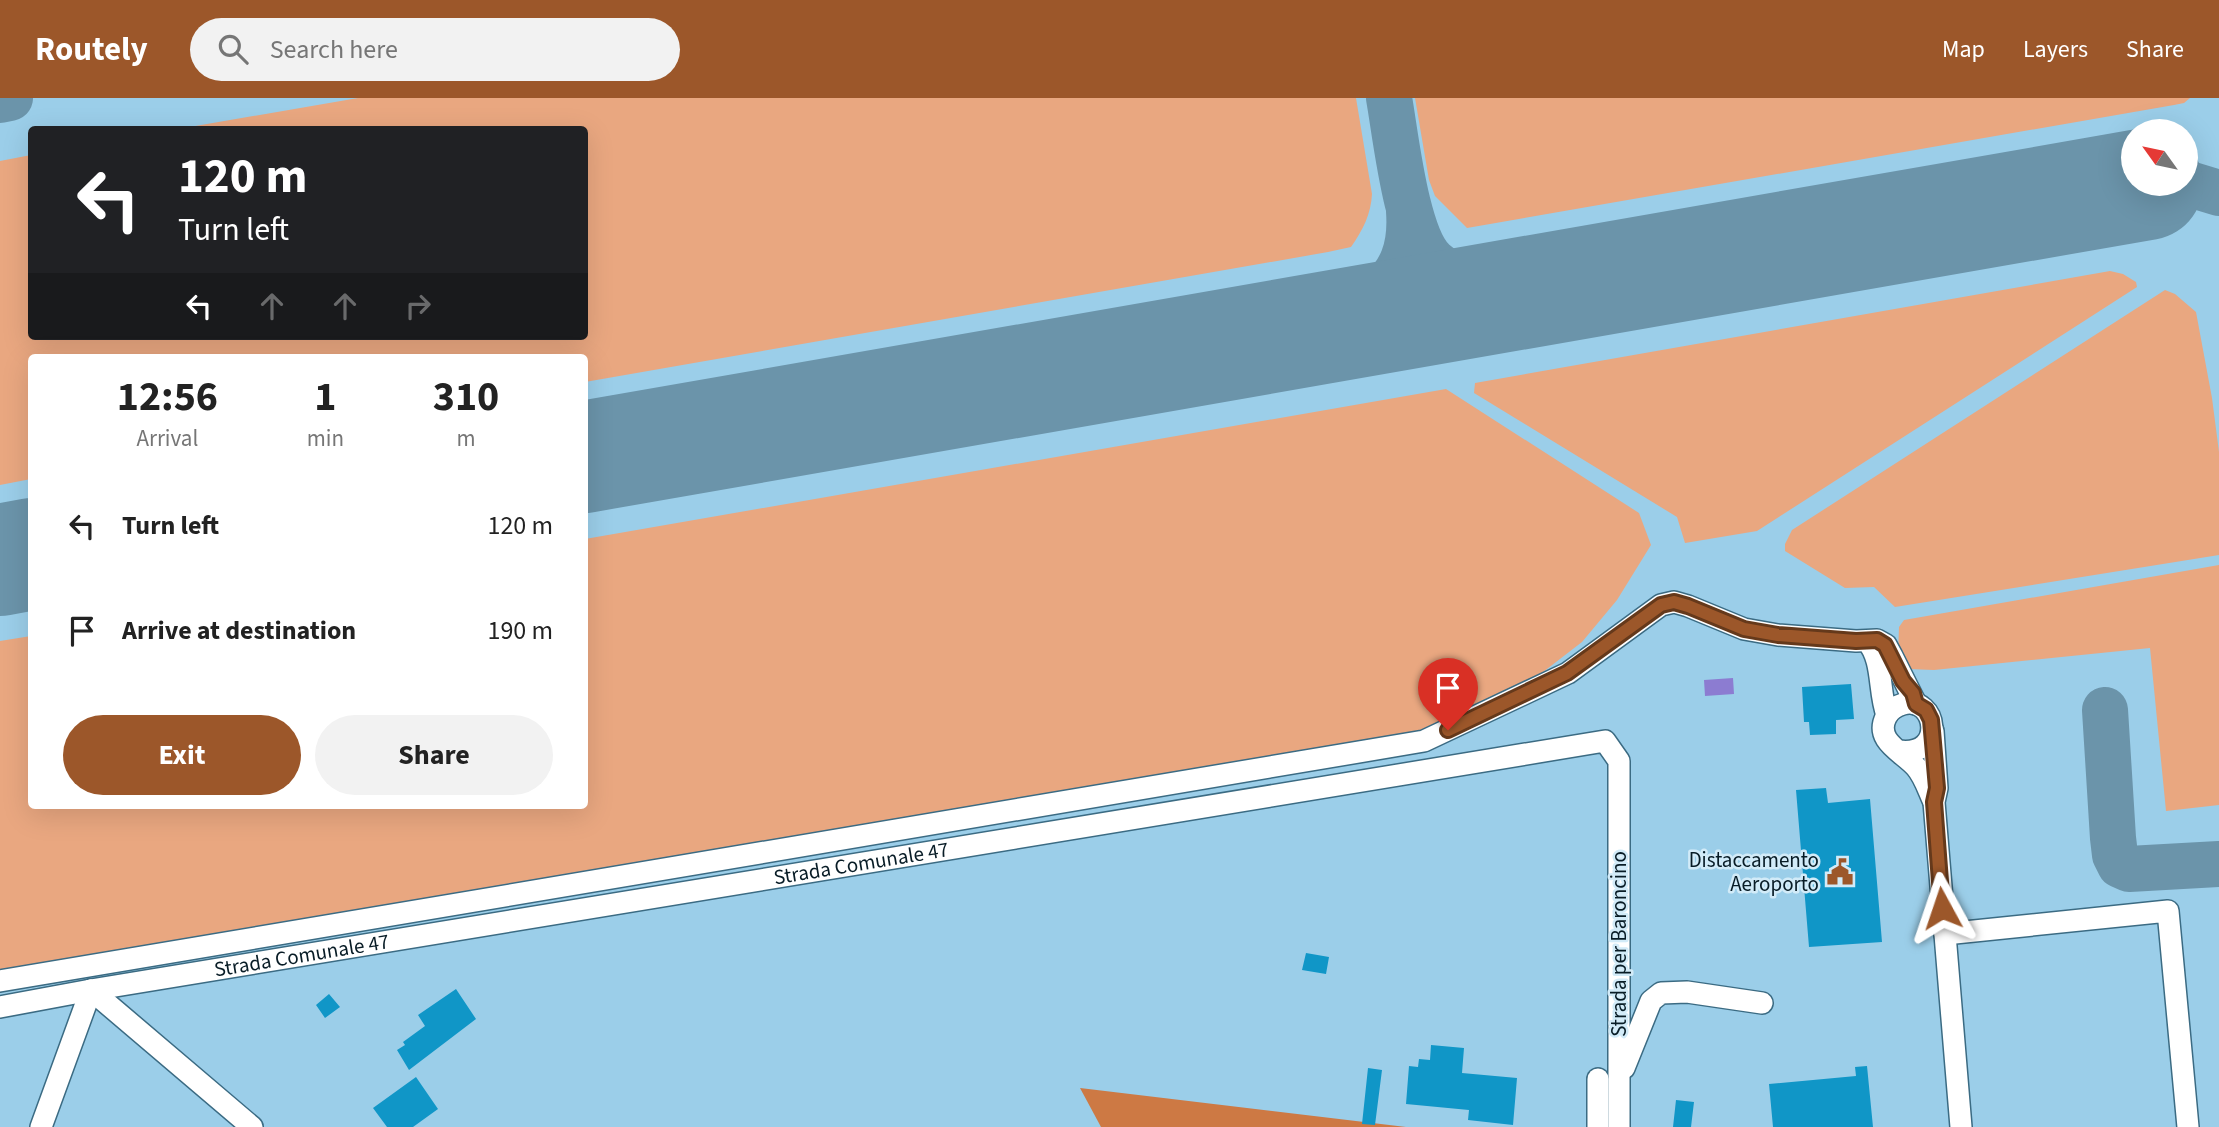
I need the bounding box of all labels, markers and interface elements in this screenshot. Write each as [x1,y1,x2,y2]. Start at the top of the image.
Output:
search box [190,18,680,81]
text: Routely [35,26,148,73]
icon: search [214,30,252,68]
text: Search here [270,31,398,68]
text: Map [1942,32,1985,67]
text: Layers [2023,32,2088,67]
text: Share [2126,32,2184,67]
north arrow [2121,119,2198,196]
map controls [2121,119,2198,196]
text: 120 m [178,142,307,212]
icon: left [63,154,154,245]
text: Turn left [178,207,289,253]
icon: left [180,287,218,325]
icon: ahead [253,287,291,325]
icon: ahead [326,287,364,325]
icon: right [399,287,437,325]
text: 12:56 [117,367,218,427]
text: 1 [314,367,336,427]
text: 310 [433,367,499,427]
text: Arrival [136,422,198,455]
text: min [307,422,344,455]
text: m [456,422,476,455]
icon: left [63,507,101,545]
text: Turn left [122,507,219,544]
text: 120 m [487,507,553,544]
icon: arrive [63,612,101,650]
text: Arrive at destination [122,612,356,649]
text: 190 m [487,612,553,649]
pin [1418,658,1478,730]
icon: arrive [1429,669,1467,707]
button: Exit [63,715,301,795]
button: Share [315,715,553,795]
street label: Strada Comunale 47 [771,834,951,893]
place label: Distaccamento Aeroporto [1689,845,1819,899]
street label: Strada per Baroncino [1604,851,1634,1037]
public building icon: Distaccamento Aeroporto [1825,857,1855,887]
position arrow [1905,871,1979,945]
street label: Strada Comunale 47 [212,926,391,985]

